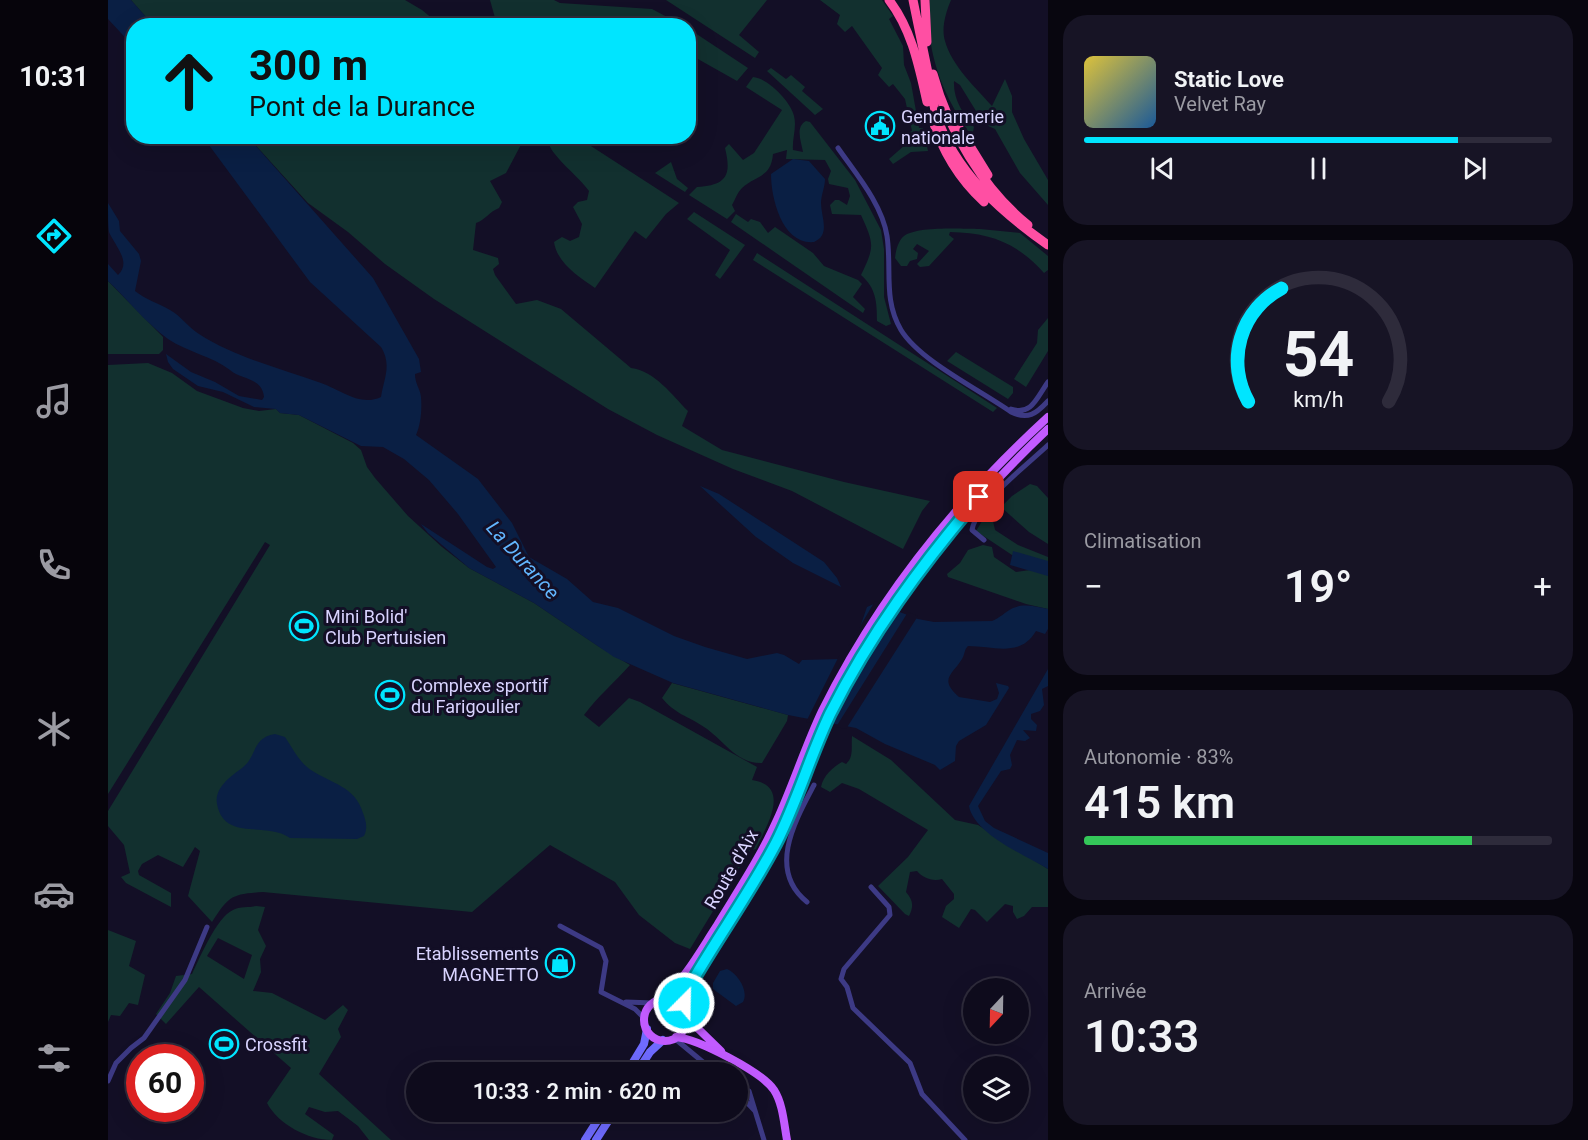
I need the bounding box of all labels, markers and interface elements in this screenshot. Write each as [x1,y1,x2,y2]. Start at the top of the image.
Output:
text: 300 m [249,41,368,90]
icon: ahead [150,42,228,120]
text: 10:31 [19,61,89,93]
text: Static Love [1174,67,1284,92]
text: Pont de la Durance [249,91,475,123]
text: Velvet Ray [1174,92,1266,116]
place label: Gendarmerie nationale [901,106,1004,148]
public building icon: Gendarmerie nationale [864,110,896,142]
icon: previous [1146,152,1179,185]
icon: pause [1302,152,1335,185]
icon: next [1458,152,1491,185]
icon: directions [33,215,75,257]
text: 54 [1282,318,1354,391]
icon: music [33,380,75,422]
text: km/h [1293,387,1343,412]
pin [953,471,1004,522]
icon: arrive [962,480,995,513]
water label: La Durance [482,516,564,604]
text: Climatisation [1084,529,1202,553]
icon: phone [33,544,75,586]
text: 19° [1284,560,1352,613]
text: − [1084,567,1103,606]
text: + [1533,567,1552,606]
place label: Mini Bolid' Club Pertuisien [325,606,446,648]
sports icon: Mini Bolid' Club Pertuisien [288,610,320,642]
place label: Complexe sportif du Farigoulier [411,675,549,717]
sports icon: Complexe sportif du Farigoulier [374,679,406,711]
icon: climate [33,708,75,750]
text: Autonomie · 83% [1084,745,1233,769]
text: 415 km [1084,776,1235,829]
street label: Route d'Aix [700,825,762,913]
icon: car [33,873,75,915]
place label: Etablissements MAGNETTO [416,943,539,985]
shop icon: Etablissements MAGNETTO [544,947,576,979]
position arrow [652,971,716,1035]
north arrow [963,978,1029,1044]
map controls [963,978,1029,1122]
text: Arrivée [1084,979,1146,1003]
text: 10:33 [1084,1010,1199,1063]
sports icon: Crossfit [208,1028,240,1060]
place label: Crossfit [245,1034,307,1055]
icon: filters [33,1037,75,1079]
speed limit sign: 60 [126,1044,204,1122]
button: layers [963,1056,1029,1122]
text: 10:33 · 2 min · 620 m [473,1079,681,1104]

